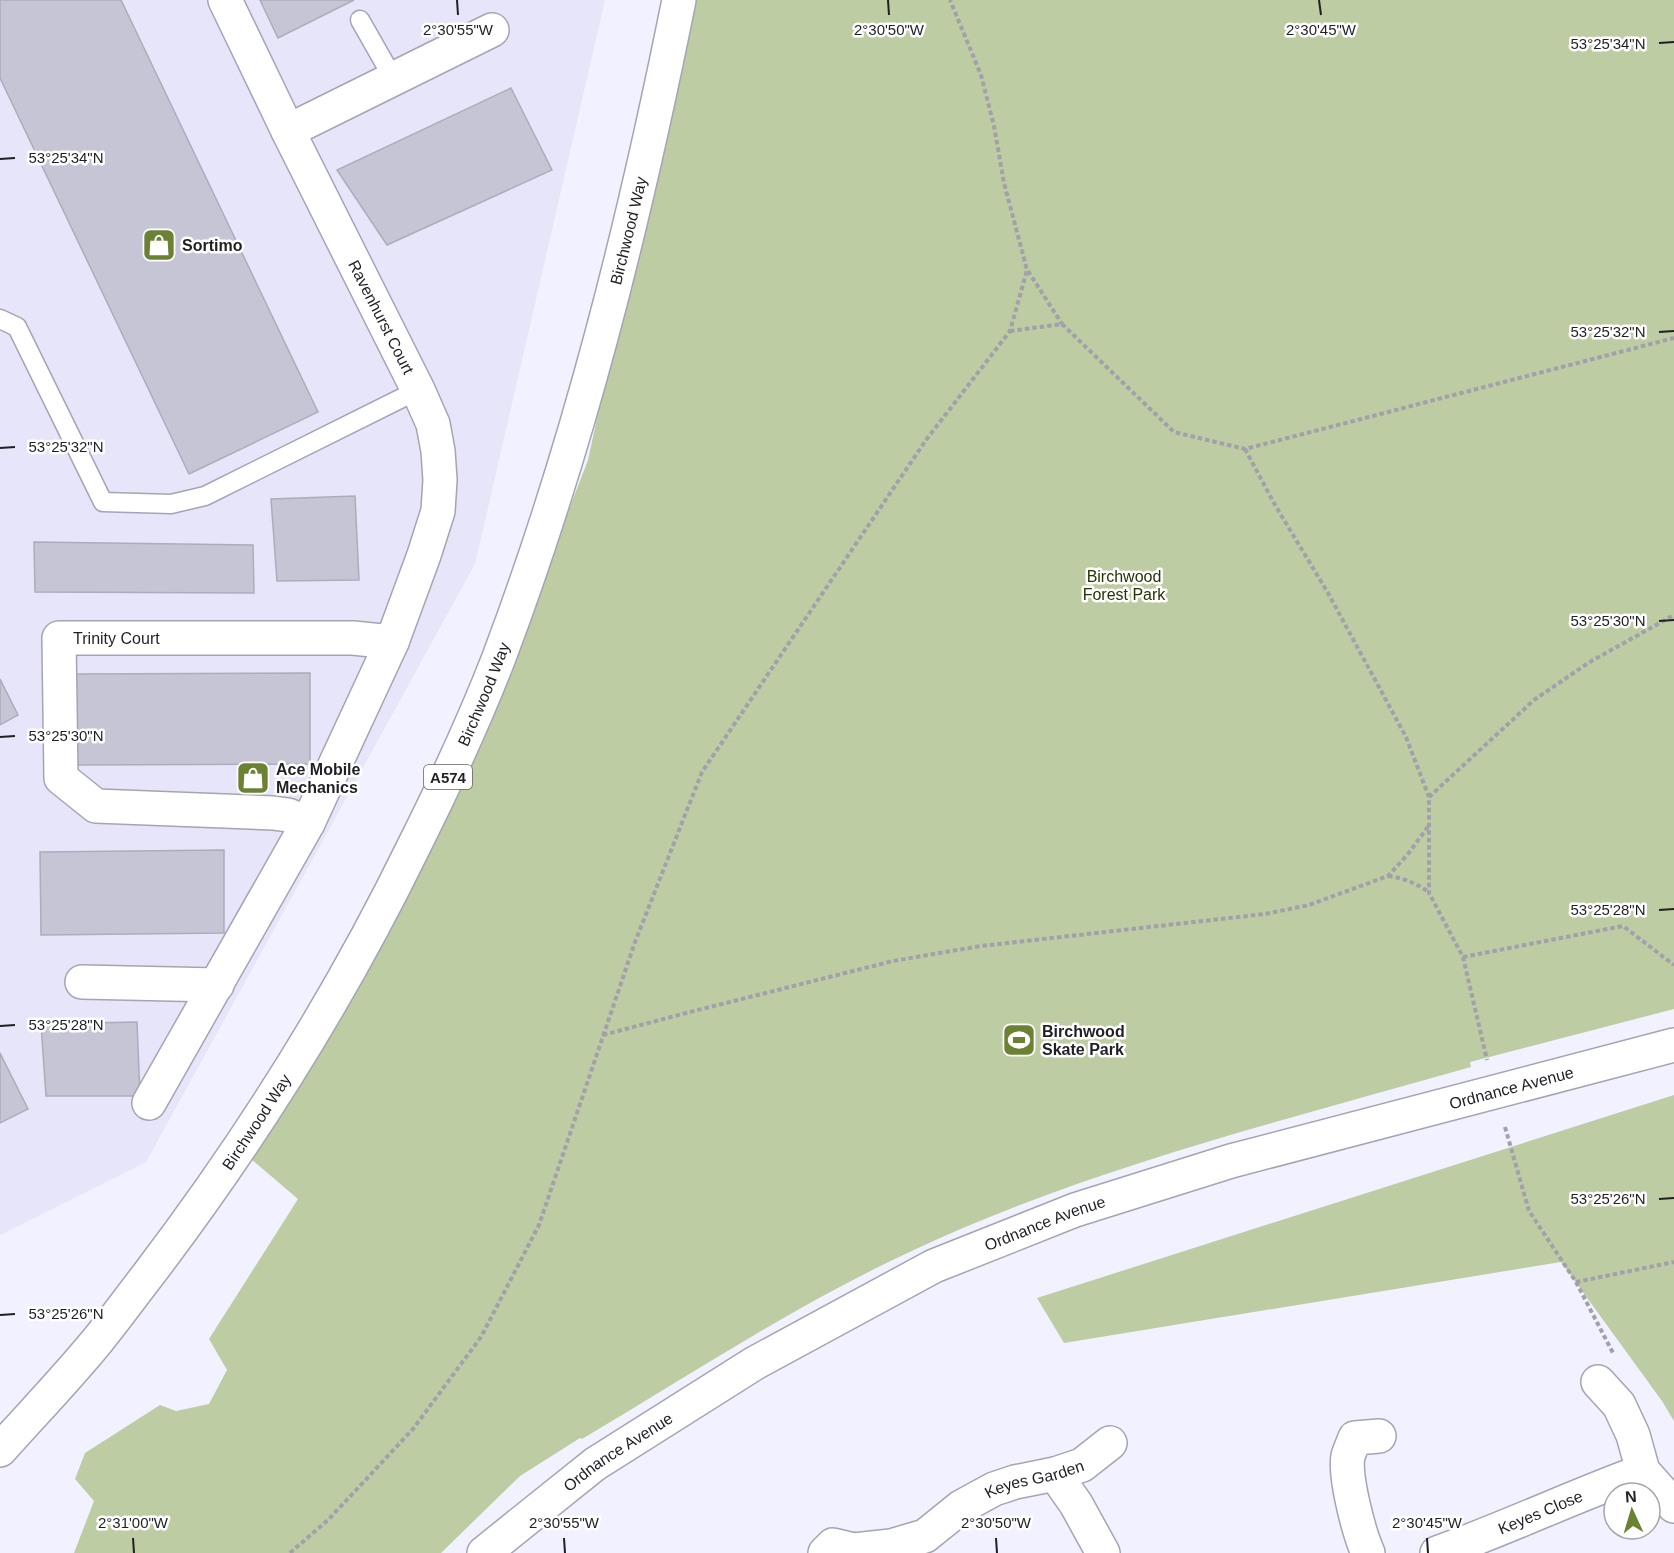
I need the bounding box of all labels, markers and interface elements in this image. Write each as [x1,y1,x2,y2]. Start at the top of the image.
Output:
text: 2°30'55"W [423,21,494,38]
text: 2°30'50"W [854,21,925,38]
text: 2°30'45"W [1286,21,1357,38]
text: 53°25'34"N [1570,35,1646,52]
text: 53°25'34"N [28,149,104,166]
street label: Birchwood Way [607,175,649,286]
shop icon: Sortimo [141,227,177,263]
place label: Sortimo [182,237,243,254]
street label: Ravenhurst Court [345,257,417,377]
text: 53°25'32"N [1570,323,1646,340]
text: 53°25'32"N [28,438,104,455]
park label: Birchwood Forest Park [1083,568,1166,603]
text: 53°25'30"N [1570,612,1646,629]
street label: Trinity Court [73,630,160,647]
street label: Birchwood Way [454,640,512,749]
text: 53°25'30"N [28,727,104,744]
shop icon: Ace Mobile Mechanics [235,760,271,796]
place label: Ace Mobile Mechanics [276,761,361,796]
road number: A574 [424,765,472,789]
text: 53°25'28"N [1570,901,1646,918]
text: 53°25'28"N [28,1016,104,1033]
sports icon: Birchwood Skate Park [1001,1022,1037,1058]
place label: Birchwood Skate Park [1042,1023,1125,1058]
street label: Ordnance Avenue [1447,1063,1575,1112]
street label: Birchwood Way [219,1071,294,1173]
text: 53°25'26"N [1570,1190,1646,1207]
street label: Ordnance Avenue [982,1193,1107,1254]
text: 53°25'26"N [28,1305,104,1322]
street label: Ordnance Avenue [560,1409,675,1495]
street label: Keyes Garden [982,1456,1086,1501]
north arrow [1602,1481,1662,1541]
street label: Keyes Close [1495,1487,1585,1537]
text: N [1625,1488,1637,1505]
text: 2°31'00"W [98,1514,169,1531]
text: 2°30'55"W [529,1514,600,1531]
text: 2°30'50"W [961,1514,1032,1531]
text: 2°30'45"W [1392,1514,1463,1531]

